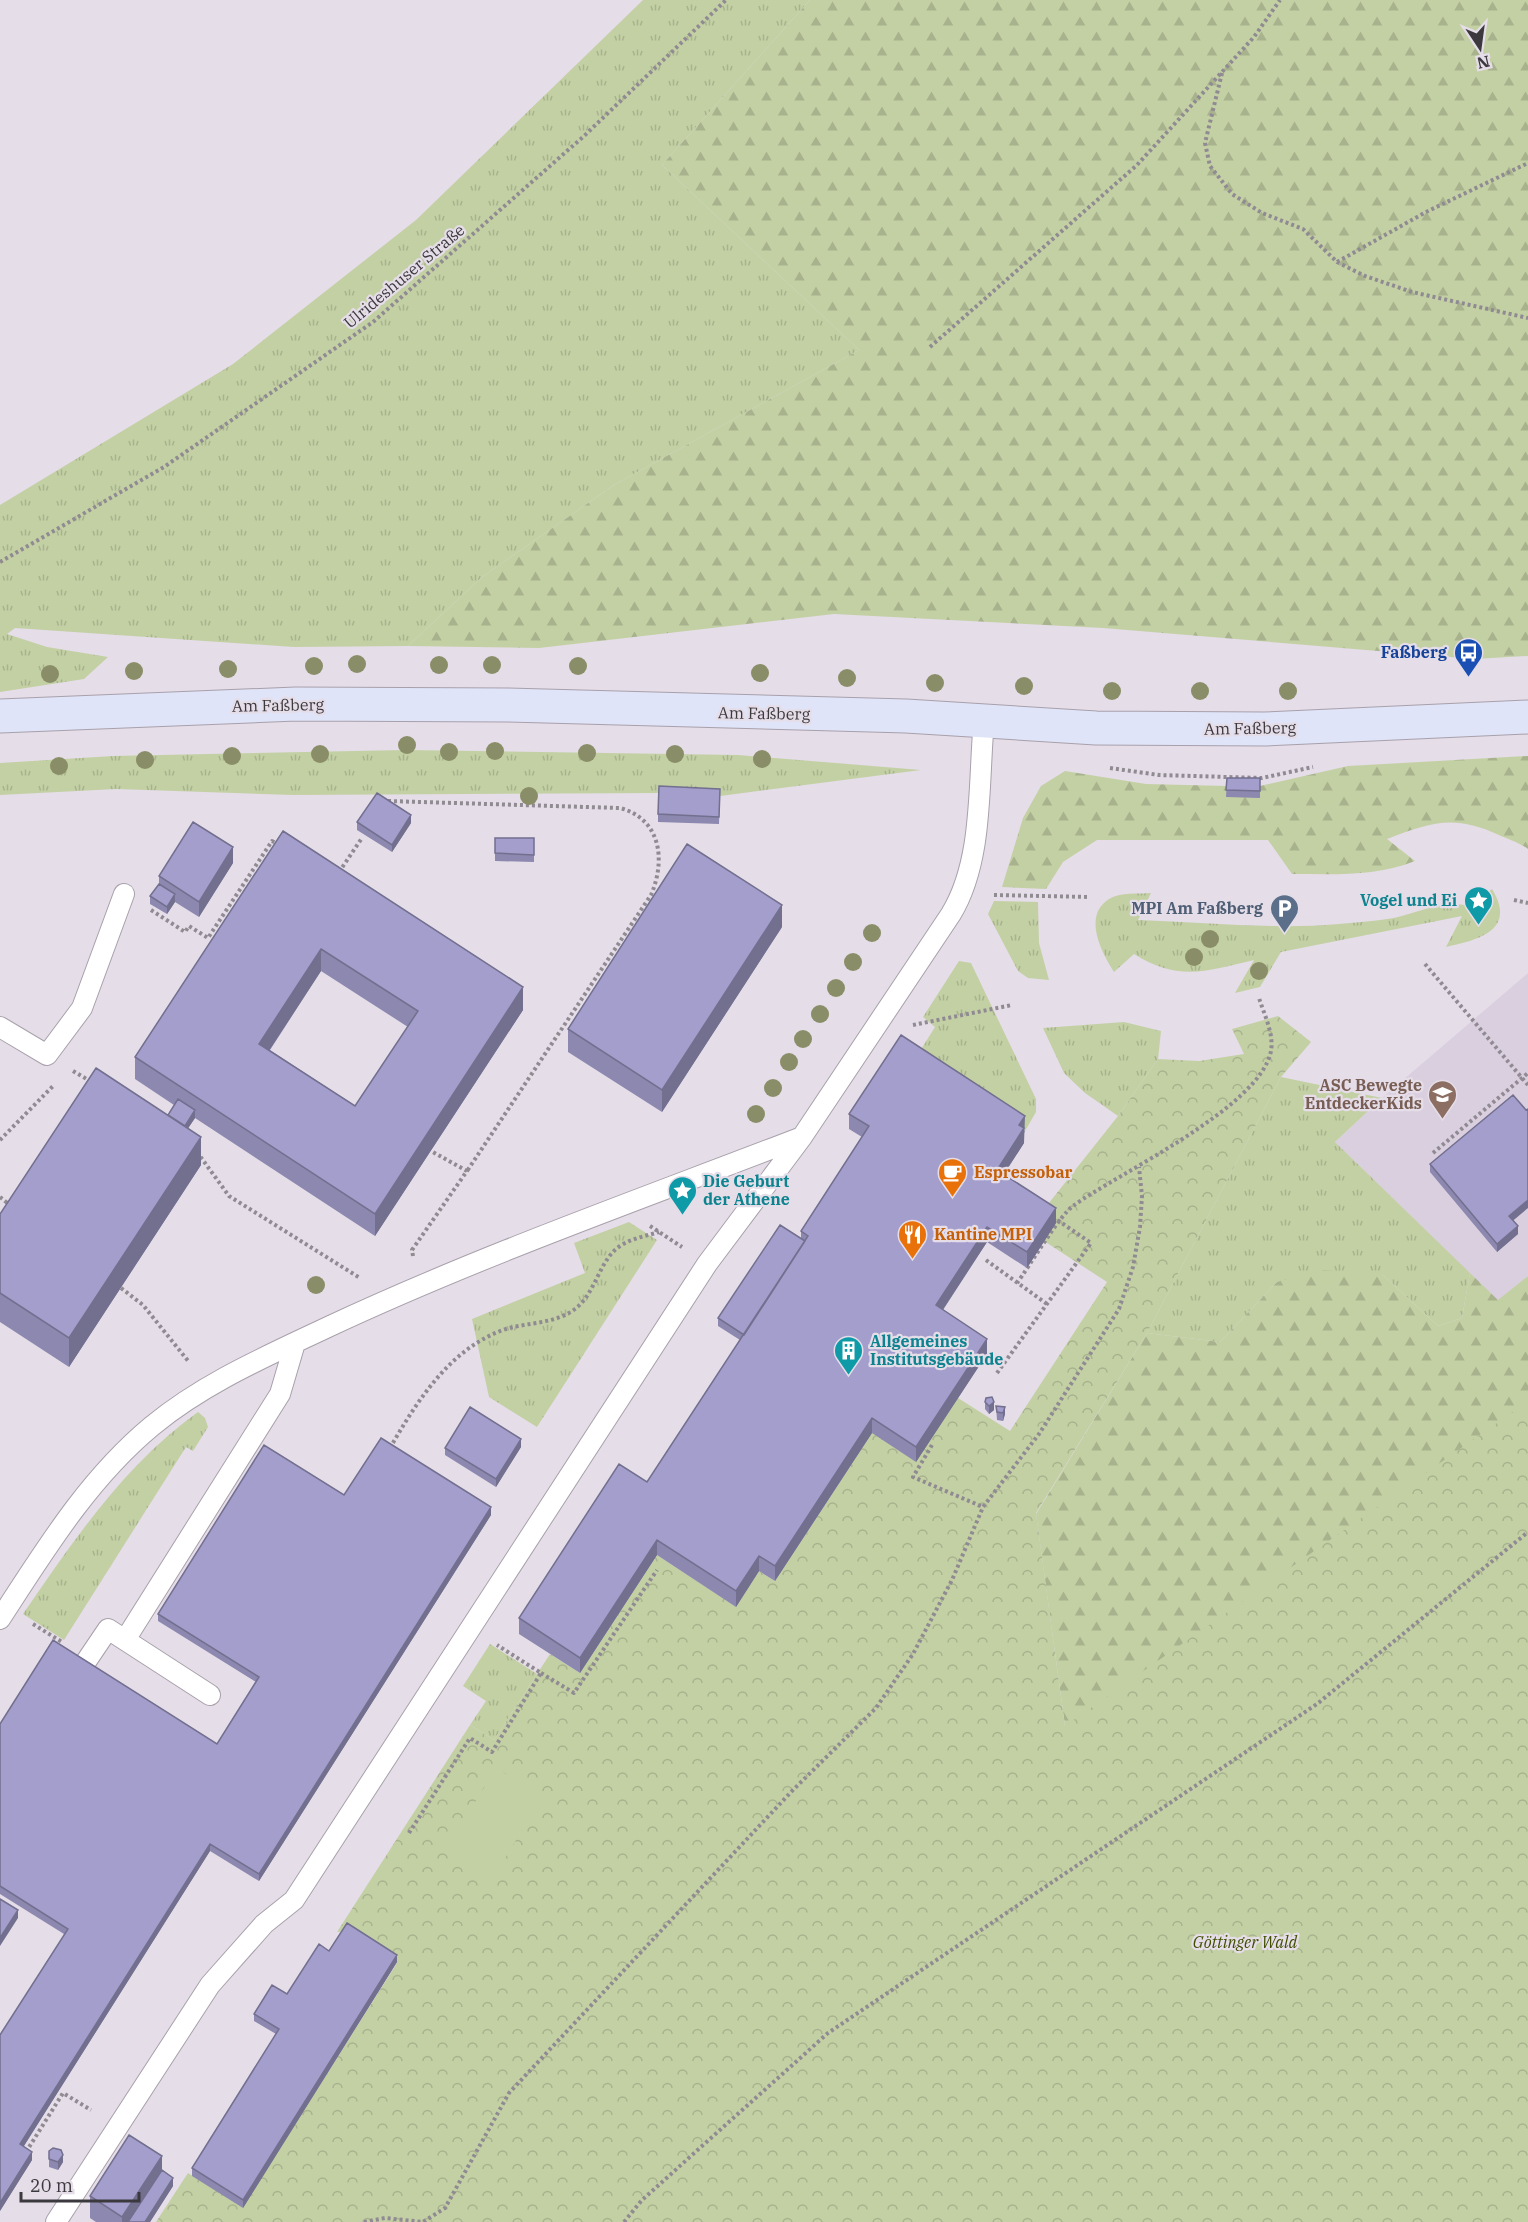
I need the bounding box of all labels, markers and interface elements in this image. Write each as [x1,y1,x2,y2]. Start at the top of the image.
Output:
north arrow [1450,18,1510,78]
text: N [1475,51,1492,74]
street label: Ulrideshuser Straße [340,220,468,332]
bus stop icon: Faßberg [1452,636,1484,678]
place label: Faßberg [1381,642,1448,662]
street label: Am Faßberg [232,694,325,716]
street label: Am Faßberg [718,702,811,724]
street label: Am Faßberg [1204,717,1297,739]
place icon: Vogel und Ei [1462,884,1494,926]
place label: Vogel und Ei [1360,890,1457,910]
parking icon: MPI Am Faßberg [1268,892,1300,934]
place label: MPI Am Faßberg [1131,898,1264,918]
place label: ASC Bewegte EntdeckerKids [1305,1075,1422,1113]
school or university icon: ASC Bewegte EntdeckerKids [1427,1078,1459,1120]
cafe icon: Espressobar [937,1156,969,1198]
place label: Espressobar [974,1162,1073,1182]
place label: Die Geburt der Athene [703,1171,790,1209]
place icon: Die Geburt der Athene [666,1174,698,1216]
restaurant icon: Kantine MPI [897,1218,929,1260]
place label: Kantine MPI [934,1224,1032,1244]
place label: Allgemeines Institutsgebäude [870,1331,1003,1369]
building icon: Allgemeines Institutsgebäude [833,1334,865,1376]
park label: Göttinger Wald [1193,1932,1298,1952]
scale bar [21,2165,140,2203]
text: 20 m [30,2174,73,2197]

